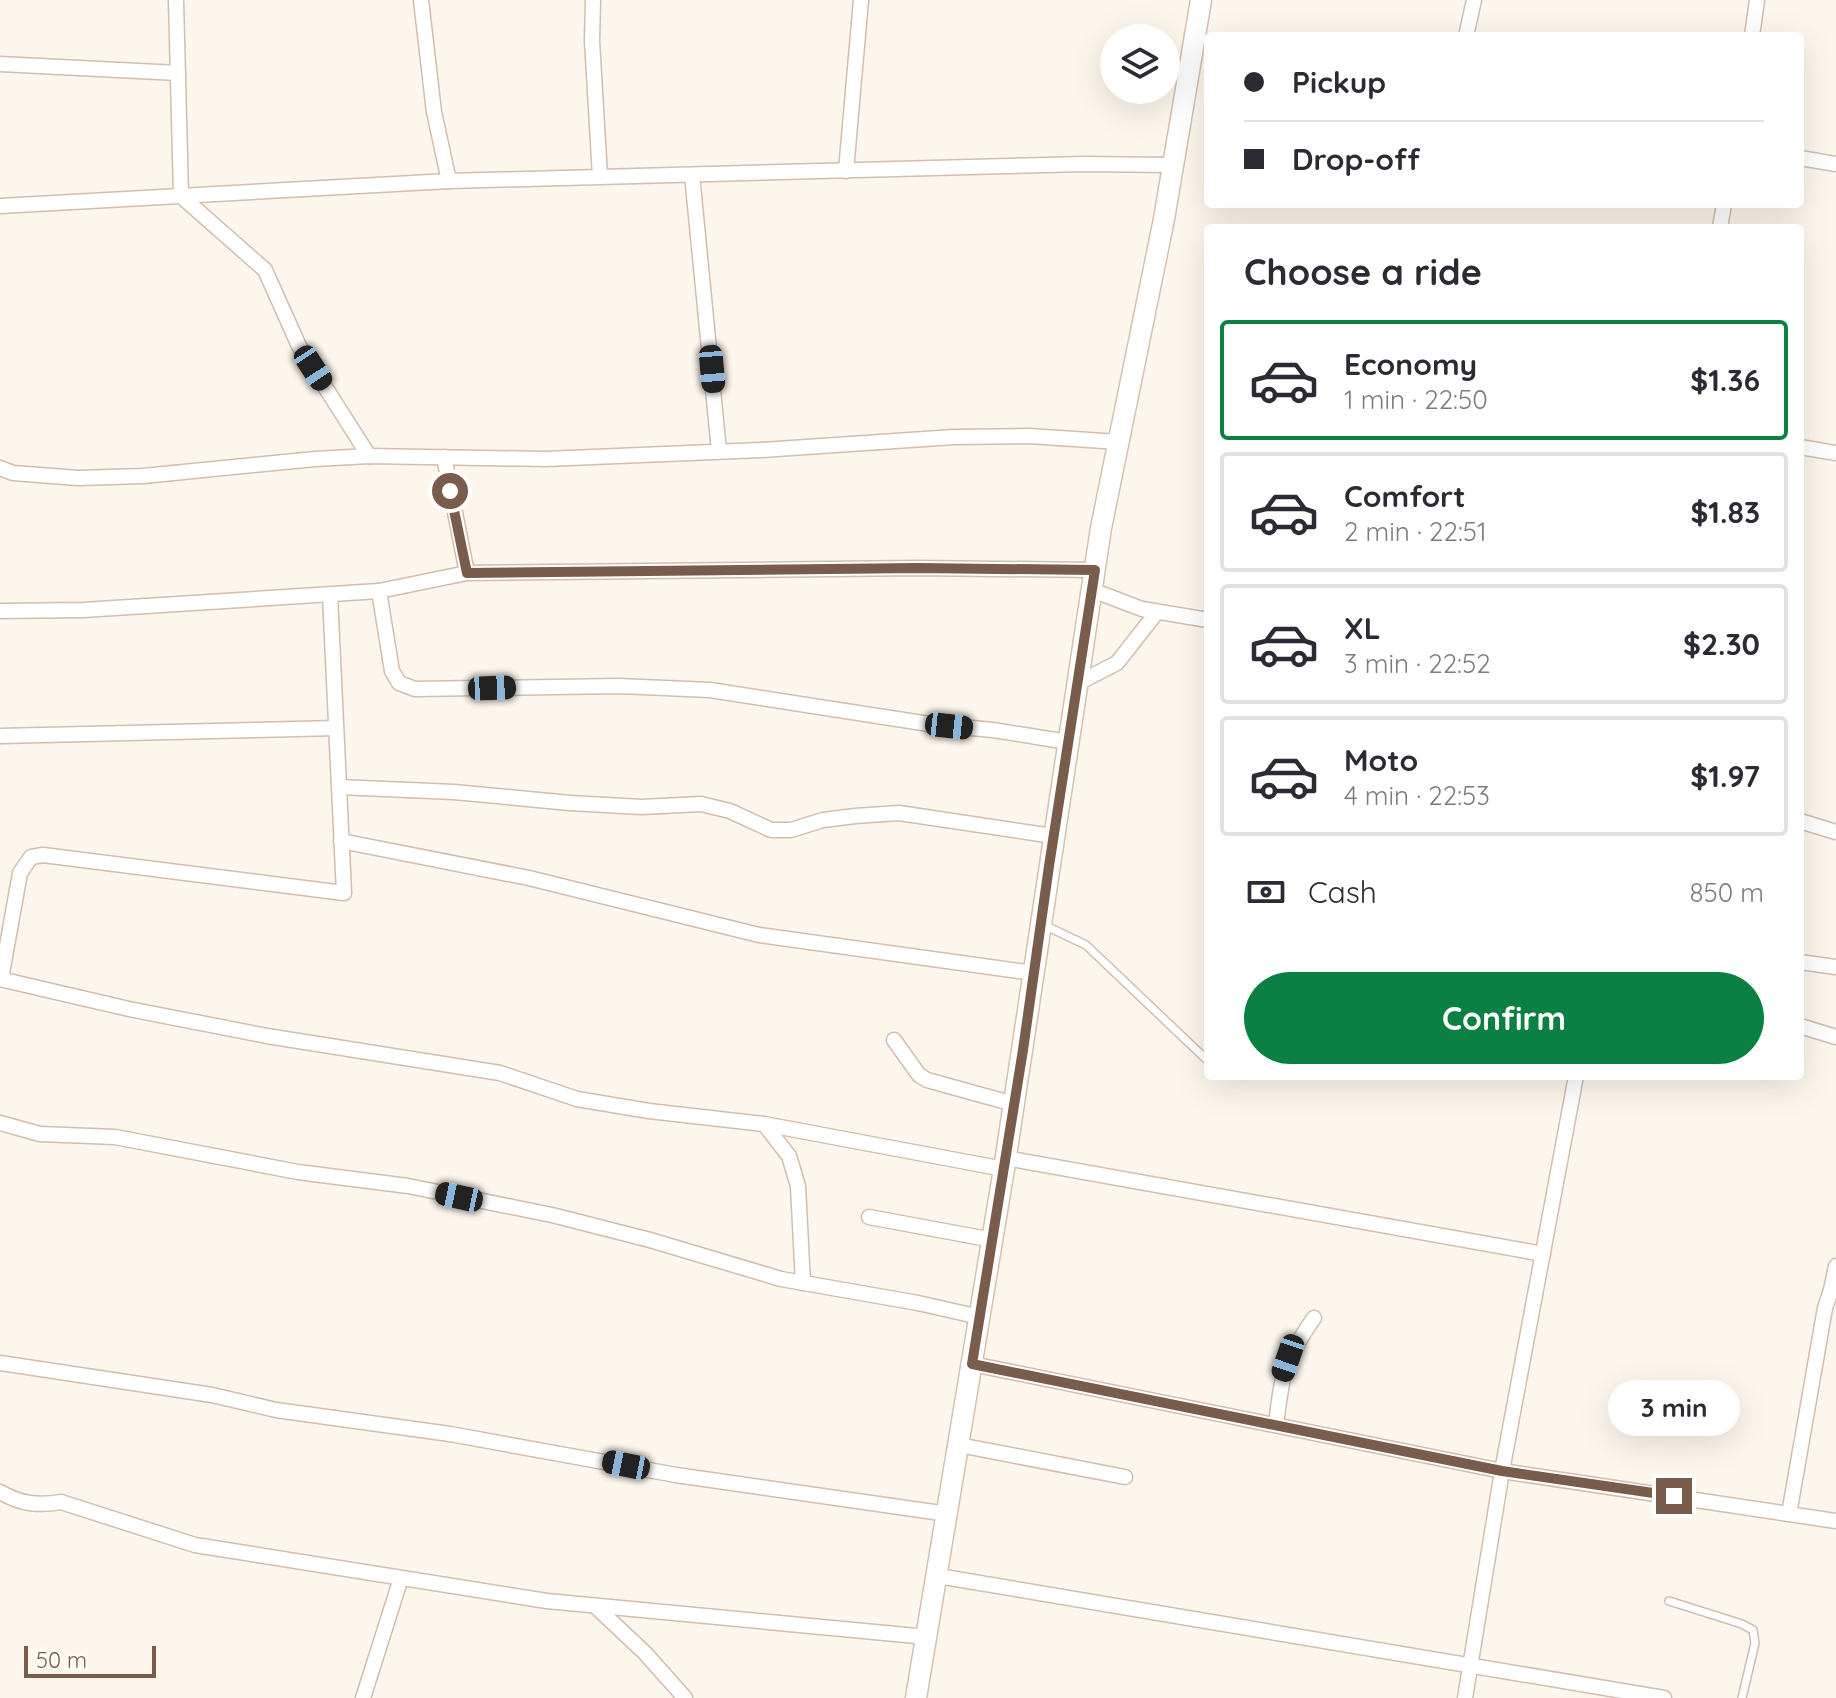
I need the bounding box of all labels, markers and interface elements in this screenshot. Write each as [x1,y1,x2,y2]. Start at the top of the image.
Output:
map controls [1100,24,1180,104]
button: layers [1100,24,1180,104]
text: Pickup [1292,63,1386,101]
text: Drop-off [1292,140,1420,178]
text: Choose a ride [1244,249,1482,294]
car [290,341,336,395]
car [698,344,726,394]
icon: car [1248,344,1320,416]
text: Economy [1344,345,1477,383]
text: $1.36 [1690,361,1760,399]
text: 1 min · 22:50 [1344,383,1488,416]
route start [432,473,468,509]
icon: car [1248,476,1320,548]
text: Comfort [1344,477,1465,515]
text: $1.83 [1690,493,1760,531]
text: 2 min · 22:51 [1344,515,1487,548]
icon: car [1248,608,1320,680]
text: XL [1344,609,1381,647]
text: $2.30 [1683,625,1760,663]
text: 3 min · 22:52 [1344,647,1491,680]
car [468,675,516,701]
car [924,712,974,740]
icon: car [1248,740,1320,812]
text: Moto [1344,741,1418,779]
text: $1.97 [1690,757,1760,795]
text: 4 min · 22:53 [1344,779,1490,812]
icon: cash [1244,870,1288,914]
text: Cash [1308,873,1377,911]
text: 850 m [1690,876,1764,909]
button: Confirm [1244,972,1764,1064]
car [433,1180,485,1214]
car [1269,1331,1307,1385]
callout: 3 min [1608,1380,1740,1436]
text: 3 min [1641,1391,1707,1424]
car [600,1449,652,1481]
route end [1656,1478,1692,1514]
scale bar [24,1642,156,1678]
text: 50 m [36,1646,87,1674]

